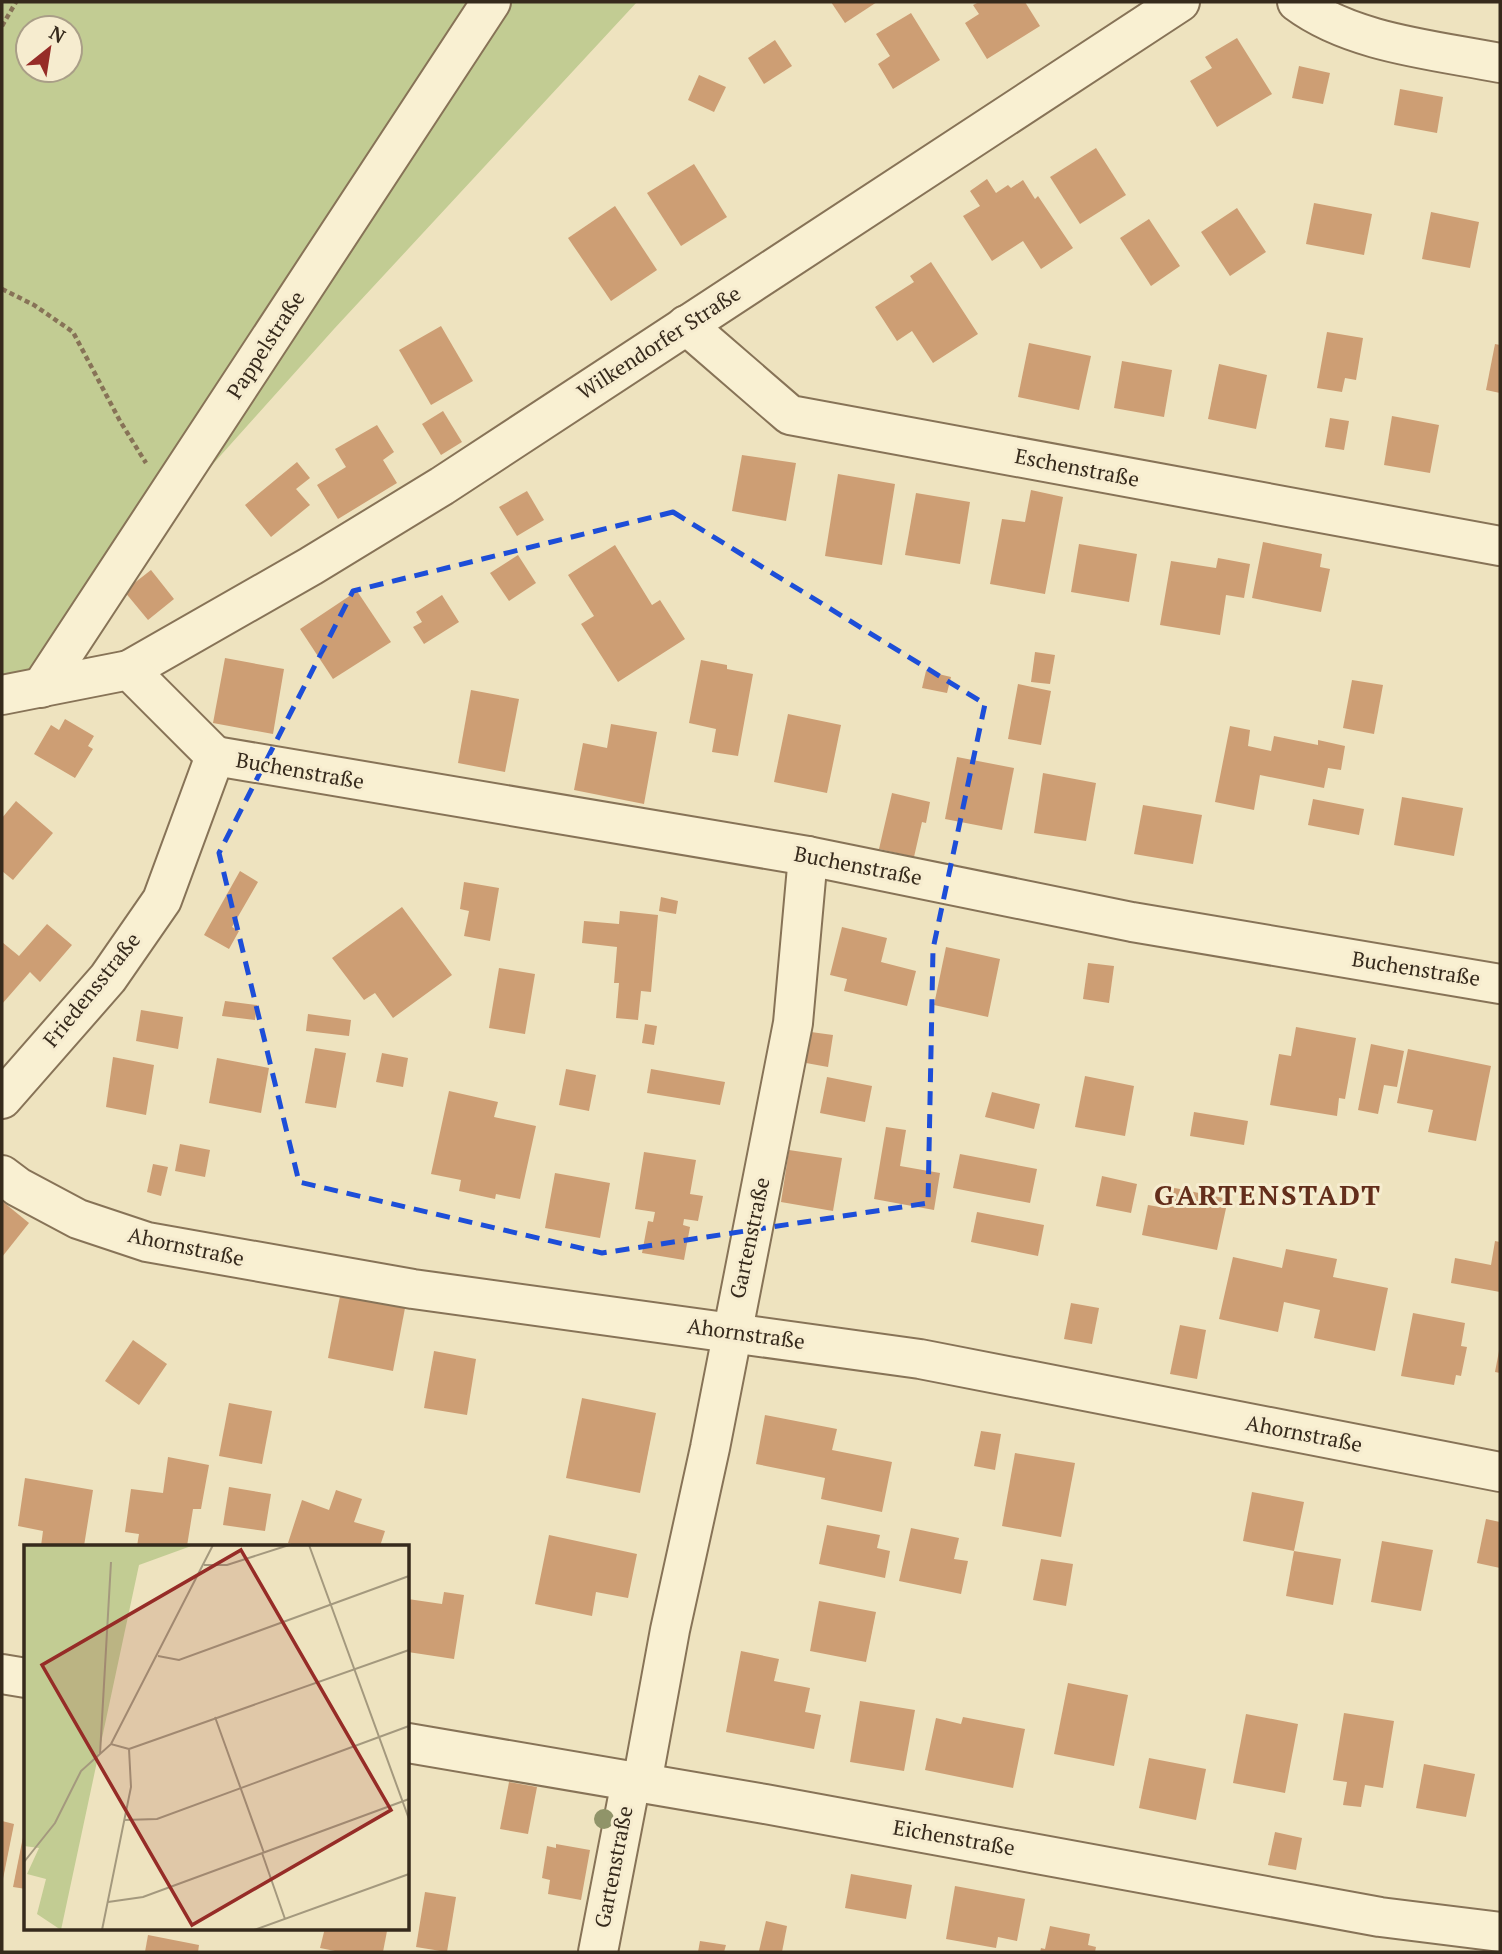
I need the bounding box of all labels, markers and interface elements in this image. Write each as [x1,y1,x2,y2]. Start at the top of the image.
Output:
north arrow [14,14,84,84]
text: N [45,19,71,49]
street label: Wilkendorfer Straße [571,279,746,405]
street label: Pappelstraße [220,285,310,404]
street label: Eschenstraße [1013,441,1142,493]
street label: Buchenstraße [234,745,366,795]
street label: Buchenstraße [792,839,924,891]
street label: Friedensstraße [36,926,146,1052]
street label: Buchenstraße [1350,944,1482,992]
street label: Gartenstraße [722,1174,776,1301]
district label: GARTENSTADT [1154,1176,1382,1213]
street label: Ahornstraße [125,1220,247,1272]
street label: Ahornstraße [686,1311,807,1355]
street label: Ahornstraße [1243,1408,1365,1458]
inset map [24,1545,410,1930]
street label: Gartenstraße [587,1804,639,1930]
street label: Eichenstraße [891,1813,1017,1862]

